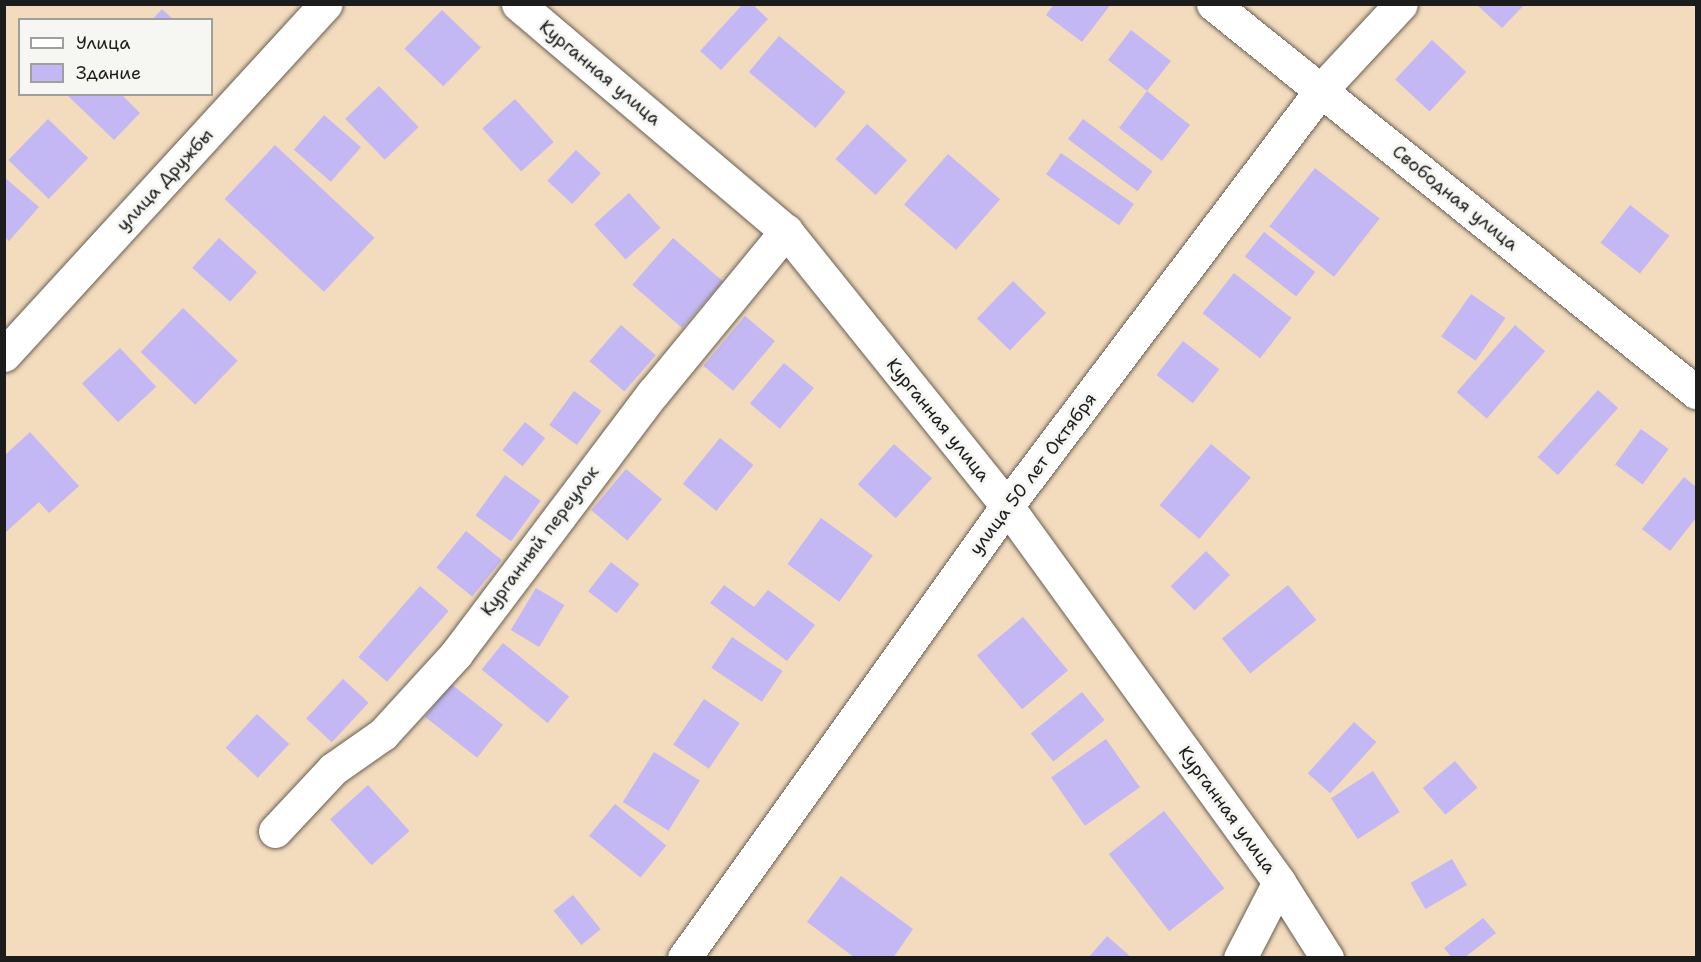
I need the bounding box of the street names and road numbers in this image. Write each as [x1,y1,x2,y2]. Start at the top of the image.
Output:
street label: Курганная улица [535,16,665,130]
street label: улица Дружбы [112,124,218,236]
street label: Свободная улица [1388,141,1522,255]
street label: Курганная улица [882,354,994,486]
street label: улица 50 лет Октября [965,389,1101,559]
street label: Курганный переулок [476,462,604,620]
street label: Курганная улица [1174,742,1280,878]

